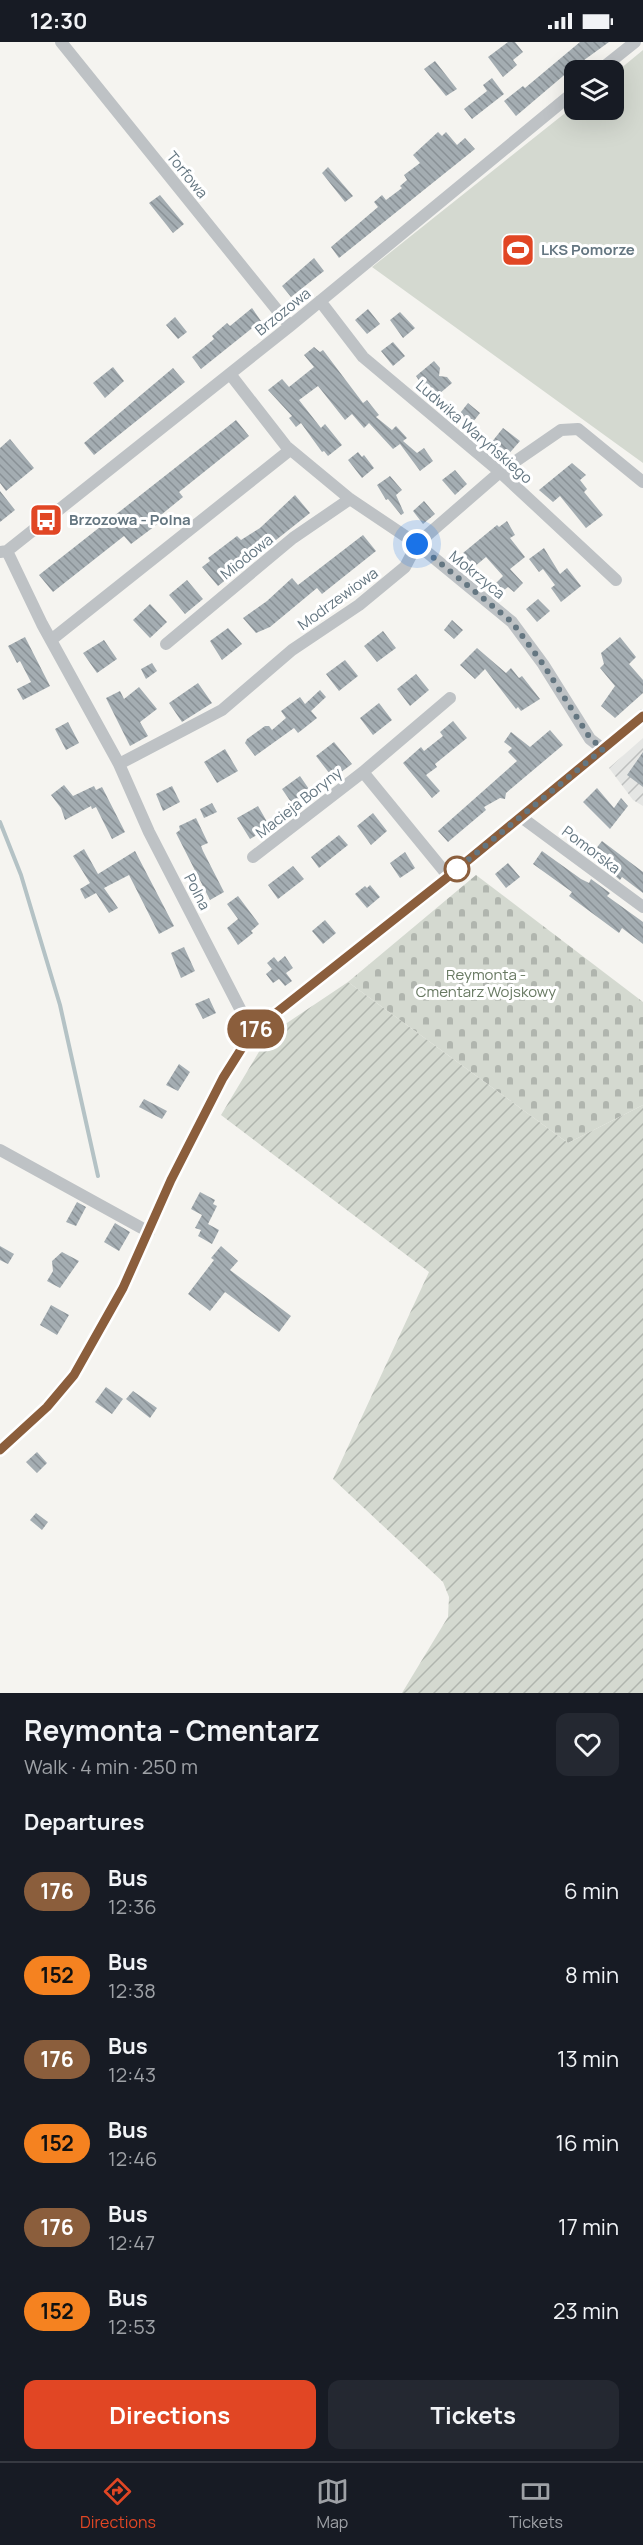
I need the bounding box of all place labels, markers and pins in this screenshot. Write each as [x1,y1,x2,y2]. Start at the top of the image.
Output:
sports icon: LKS Pomorze [500,232,536,268]
place label: LKS Pomorze [541,239,635,260]
bus stop icon: Brzozowa - Polna [28,502,64,538]
place label: Brzozowa - Polna [69,509,191,530]
unlabelled marker [444,856,470,882]

